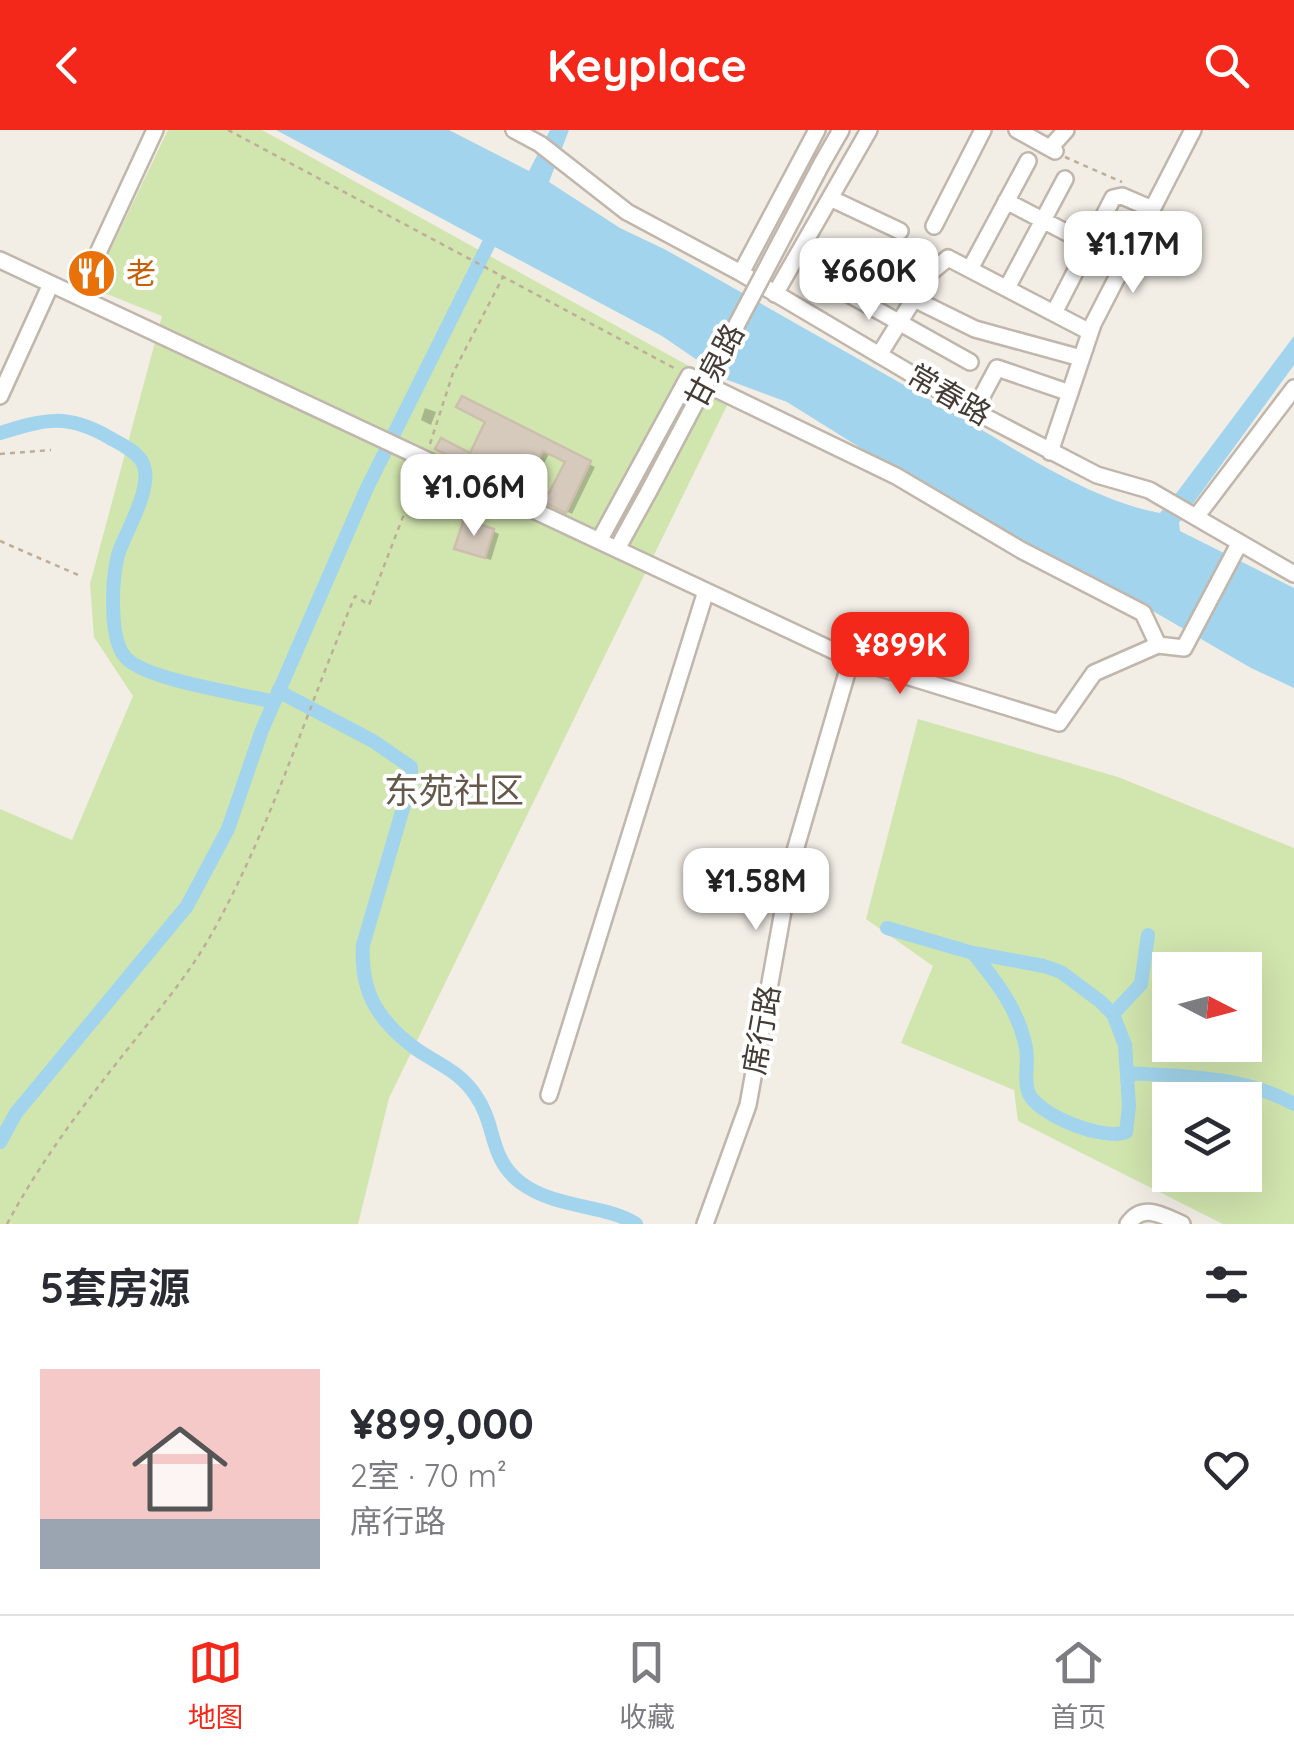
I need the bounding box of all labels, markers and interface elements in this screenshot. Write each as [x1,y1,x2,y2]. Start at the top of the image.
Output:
text: Keyplace [547,37,747,93]
icon: back [40,38,95,93]
icon: search [1199,38,1254,93]
pin: ¥1.17M [1052,211,1214,296]
text: ¥1.17M [1086,223,1180,263]
pin: ¥660K [799,238,939,323]
restaurant icon: 老 [65,248,117,300]
text: ¥660K [821,250,917,290]
place label: 老 [126,254,156,292]
street label: 甘泉路 [676,317,752,414]
street label: 常春路 [901,355,998,433]
pin: ¥1.06M [393,454,555,539]
text: ¥1.06M [422,466,526,506]
pin: ¥899K [830,612,970,697]
text: ¥899K [853,624,947,664]
district label: 东苑社区 [384,768,524,812]
pin: ¥1.58M [675,848,837,933]
text: ¥1.58M [705,860,807,900]
north arrow [1152,952,1262,1062]
map controls [1152,952,1262,1192]
street label: 席行路 [734,982,788,1077]
button: layers [1152,1082,1262,1192]
icon: filters [1199,1257,1254,1312]
text: 5套房源 [40,1261,190,1314]
text: ¥899,000 [350,1397,534,1450]
icon: home [120,1409,240,1529]
icon: heart [1199,1442,1254,1497]
text: 2室 · 70 m² [350,1455,507,1495]
text: 席行路 [350,1501,446,1541]
tab: 地图 [188,1635,244,1735]
tab: 收藏 [619,1635,675,1735]
tab: 首页 [1050,1635,1106,1735]

